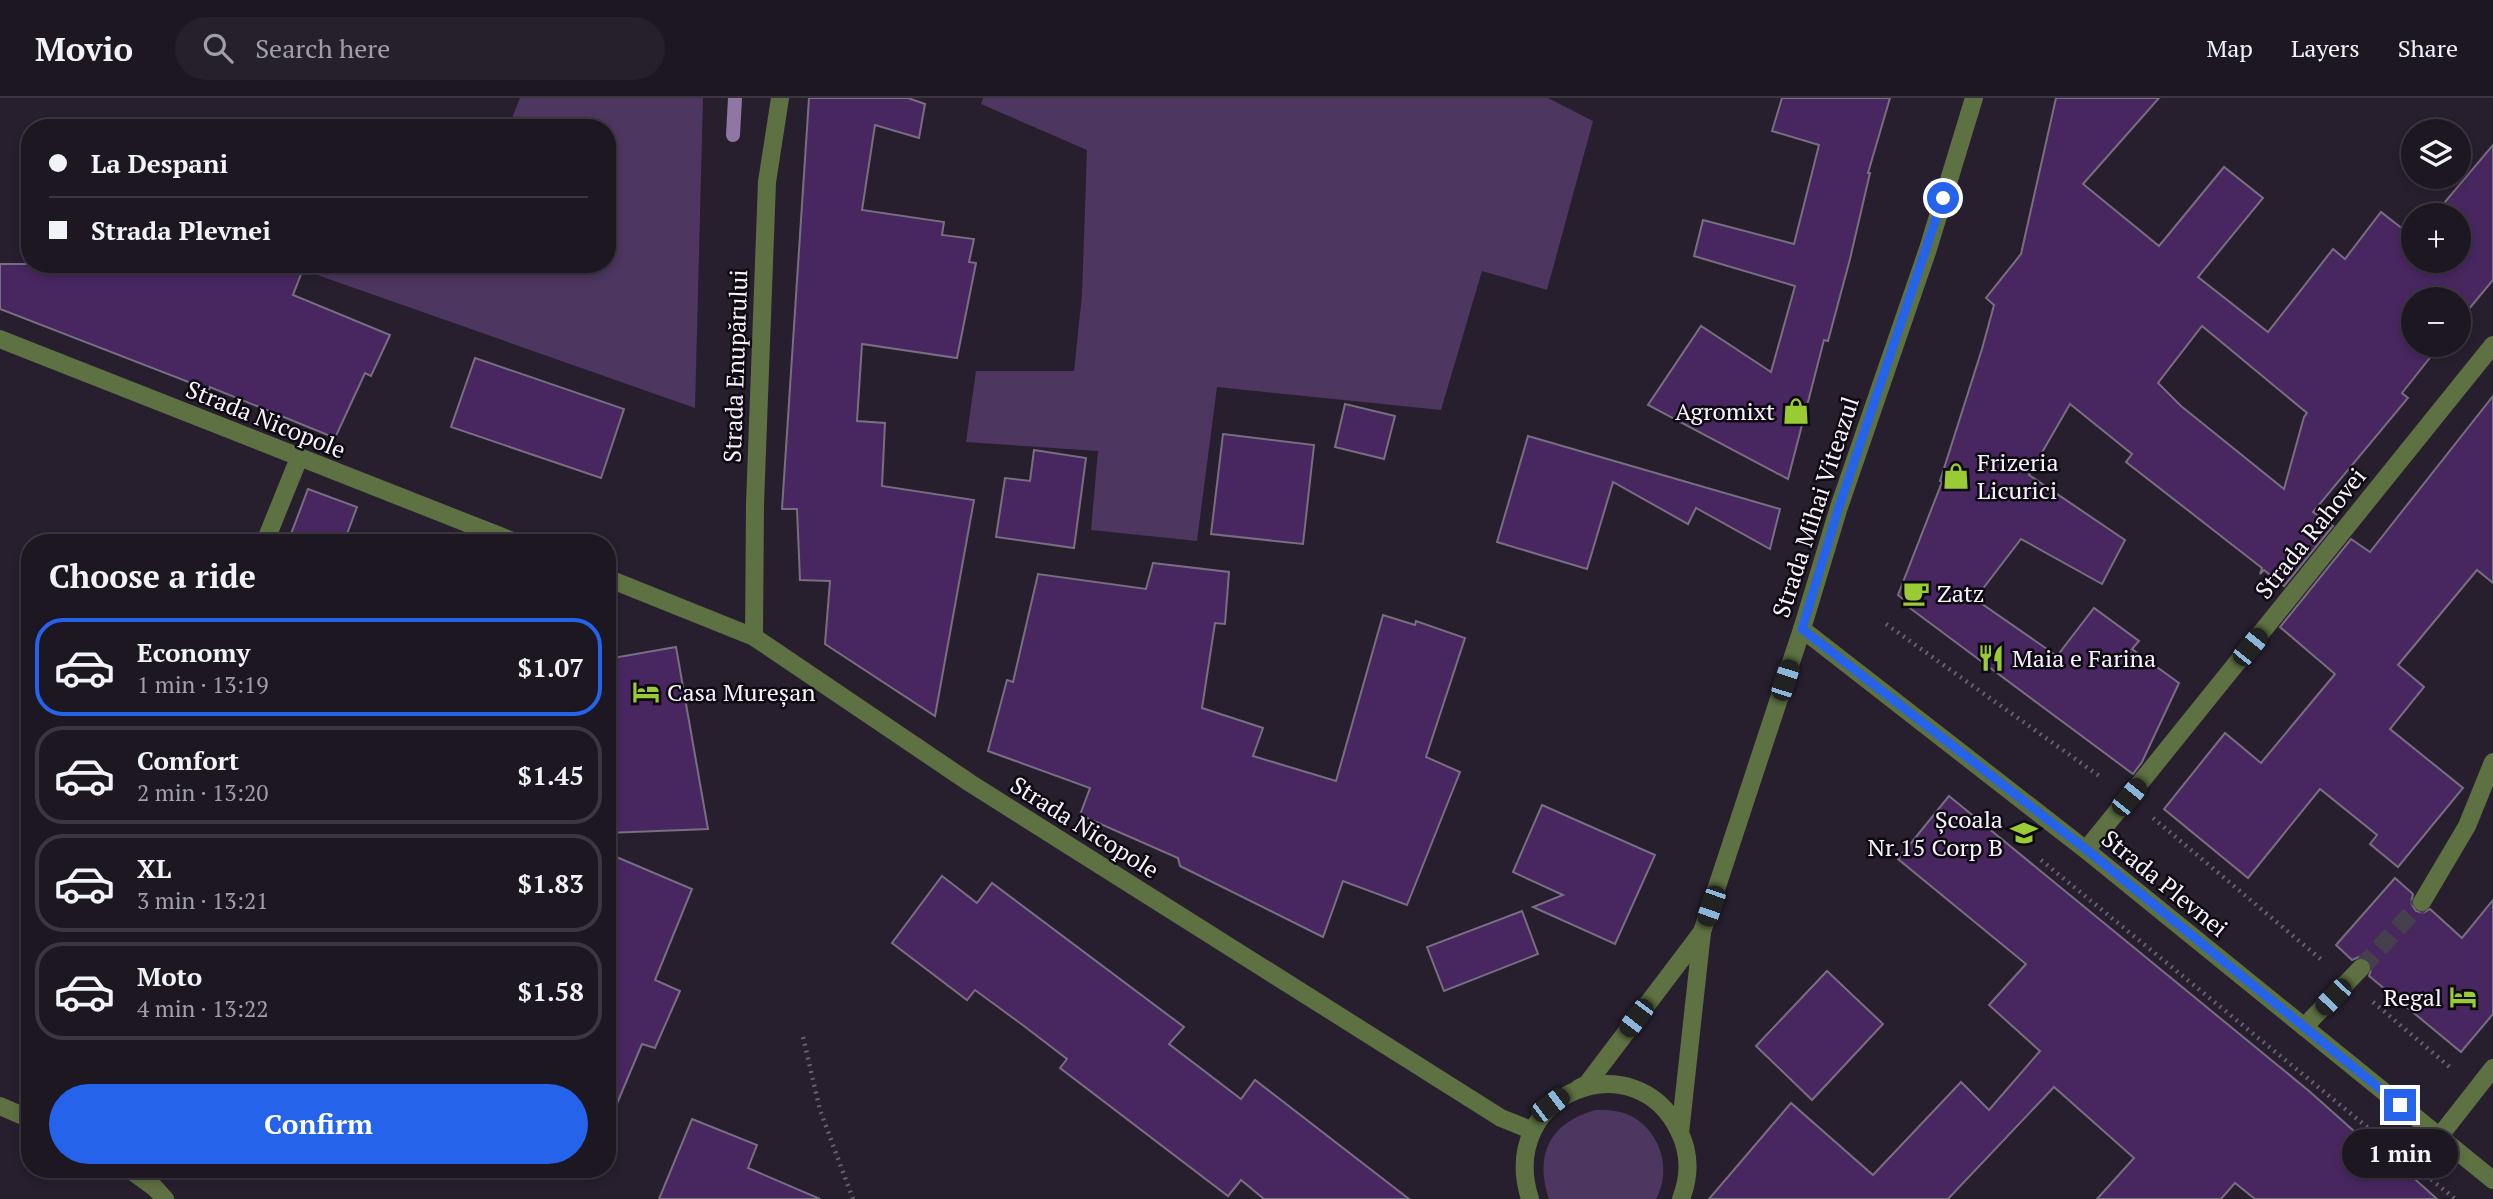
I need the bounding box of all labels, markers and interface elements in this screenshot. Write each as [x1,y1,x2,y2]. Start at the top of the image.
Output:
search box [175,17,665,80]
text: Movio [35,27,133,70]
icon: search [199,29,237,67]
text: Search here [255,31,390,65]
text: Map [2206,32,2253,64]
text: Layers [2291,32,2360,64]
text: Share [2398,32,2458,64]
map controls [2401,119,2471,357]
button: layers [2401,119,2471,189]
text: La Despani [91,146,228,180]
route start [1927,182,1959,214]
button: + [2401,203,2471,273]
text: Strada Plevnei [91,213,271,247]
street label: Strada Enupărului [716,269,754,463]
button: − [2401,287,2471,357]
street label: Strada Nicopole [181,372,351,466]
street label: Strada Mihai Viteazul [1764,392,1866,622]
place label: Agromixt [1675,395,1775,427]
shop icon: Agromixt [1781,396,1811,426]
place label: Frizeria Licurici [1977,446,2059,506]
shop icon: Frizeria Licurici [1941,461,1971,491]
street label: Strada Rahovei [2247,461,2373,605]
text: Choose a ride [49,555,256,597]
place label: Zatz [1937,577,1984,609]
cafe icon: Zatz [1901,578,1931,608]
car [2229,624,2272,670]
text: Economy [137,635,250,669]
icon: car [53,636,116,699]
place label: Maia e Farina [2012,642,2156,674]
restaurant icon: Maia e Farina [1976,643,2006,673]
text: $1.07 [518,650,584,684]
car [1769,657,1802,703]
text: 1 min · 13:19 [137,669,269,700]
place label: Casa Mureșan [667,676,816,708]
hotel icon: Casa Mureșan [631,677,661,707]
text: Comfort [137,743,239,777]
icon: car [53,744,116,807]
text: $1.45 [518,758,584,792]
street label: Strada Nicopole [1005,769,1165,885]
car [2108,774,2151,820]
text: 2 min · 13:20 [137,777,269,808]
place label: Școala Nr.15 Corp B [1868,803,2003,863]
school or university icon: Școala Nr.15 Corp B [2009,818,2039,848]
street label: Strada Plevnei [2095,822,2235,944]
text: XL [137,851,171,885]
icon: car [53,852,116,915]
text: $1.83 [518,866,584,900]
car [1695,883,1728,929]
text: 3 min · 13:21 [137,885,269,916]
text: Moto [137,959,202,993]
icon: car [53,960,116,1023]
text: $1.58 [518,974,584,1008]
car [2311,975,2356,1019]
place label: Regal [2383,981,2442,1013]
hotel icon: Regal [2448,982,2478,1012]
text: 4 min · 13:22 [137,993,269,1024]
car [1615,995,1658,1041]
button: Confirm [49,1084,588,1164]
car [1527,1084,1574,1126]
route end [2384,1089,2416,1121]
callout: 1 min [2342,1130,2458,1178]
text: 1 min [2369,1138,2431,1169]

